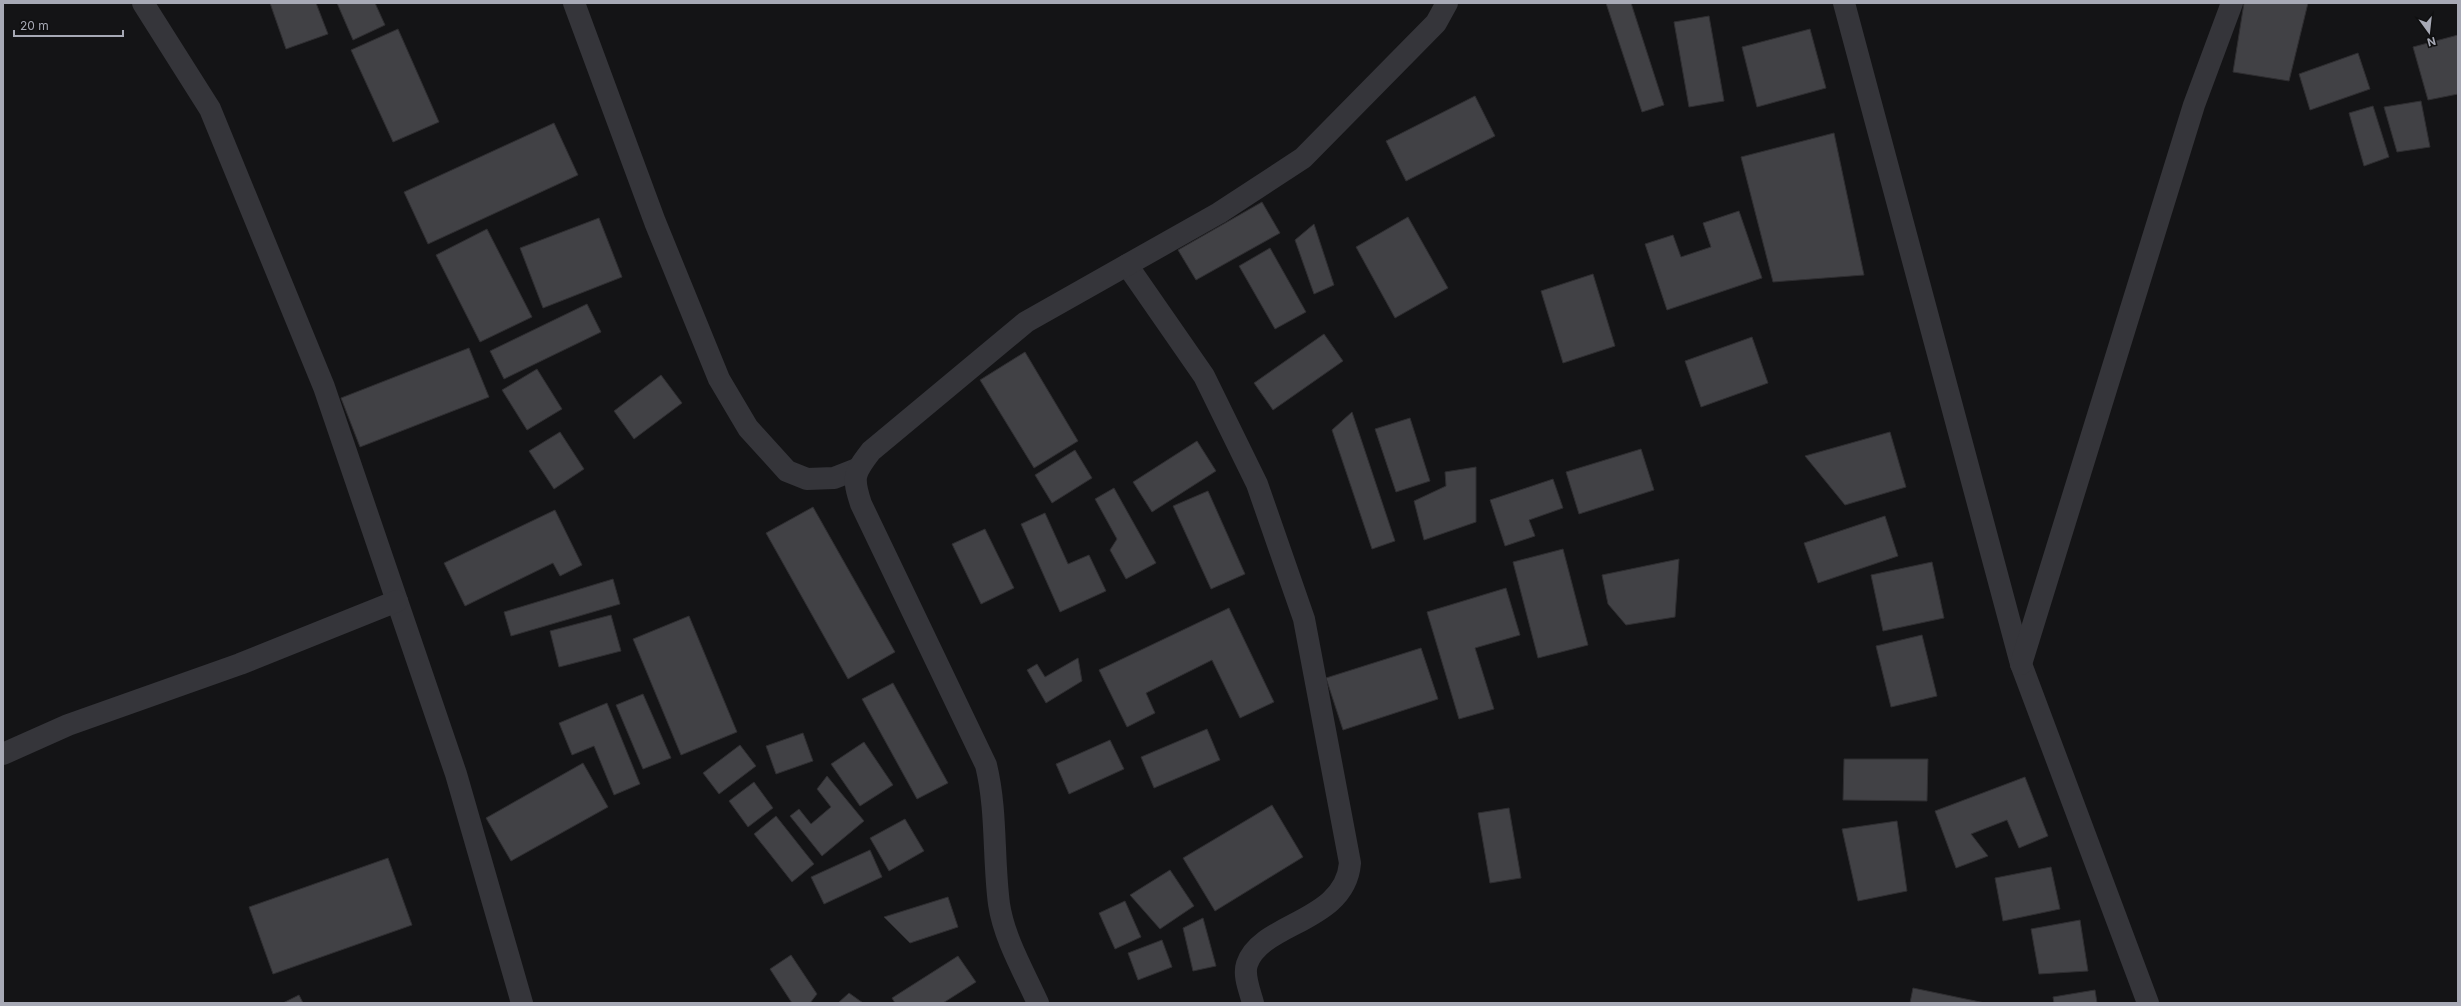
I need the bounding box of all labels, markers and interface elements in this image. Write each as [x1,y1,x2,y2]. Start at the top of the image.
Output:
scale bar [14,12,123,38]
north arrow [2409,12,2449,52]
text: 20 m [20,18,49,33]
text: N [2426,34,2437,50]

